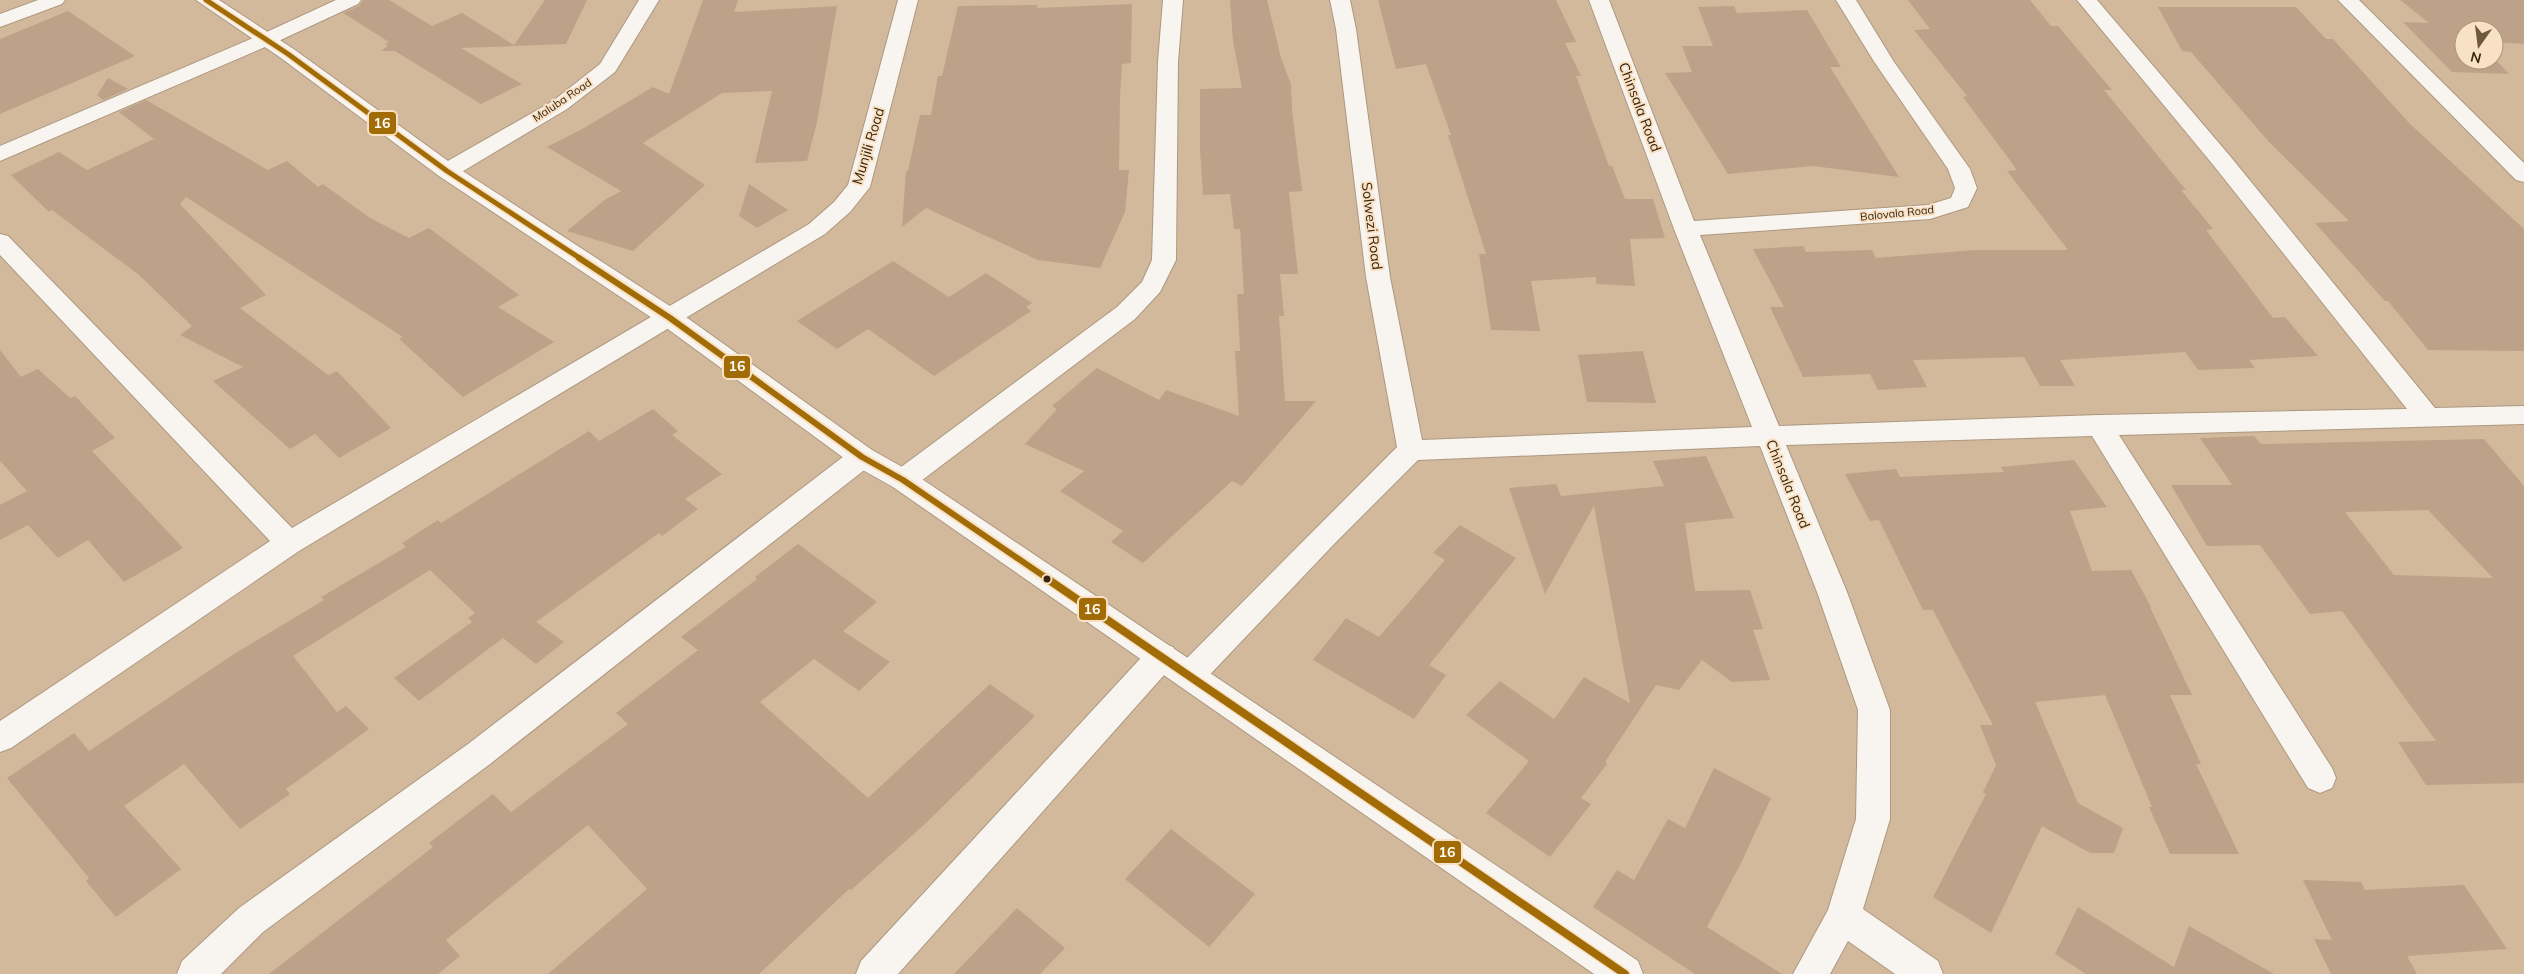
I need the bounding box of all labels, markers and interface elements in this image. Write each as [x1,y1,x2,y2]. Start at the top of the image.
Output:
north arrow [2454,20,2504,70]
text: N [2469,48,2483,68]
street label: Chinsala Road [1615,60,1665,154]
street label: Maluba Road [530,75,594,125]
street label: Munjili Road [848,105,888,187]
line badge: 16 [368,111,397,135]
text: 16 [374,114,390,132]
street label: Solwezi Road [1358,181,1386,271]
street label: Balovala Road [1859,202,1935,224]
line badge: 16 [723,355,751,379]
text: 16 [729,357,745,375]
street label: Chinsala Road [1762,437,1814,531]
unlabelled marker [1042,574,1052,584]
line badge: 16 [1078,597,1107,621]
text: 16 [1084,600,1100,618]
line badge: 16 [1433,840,1462,864]
text: 16 [1439,843,1455,861]

